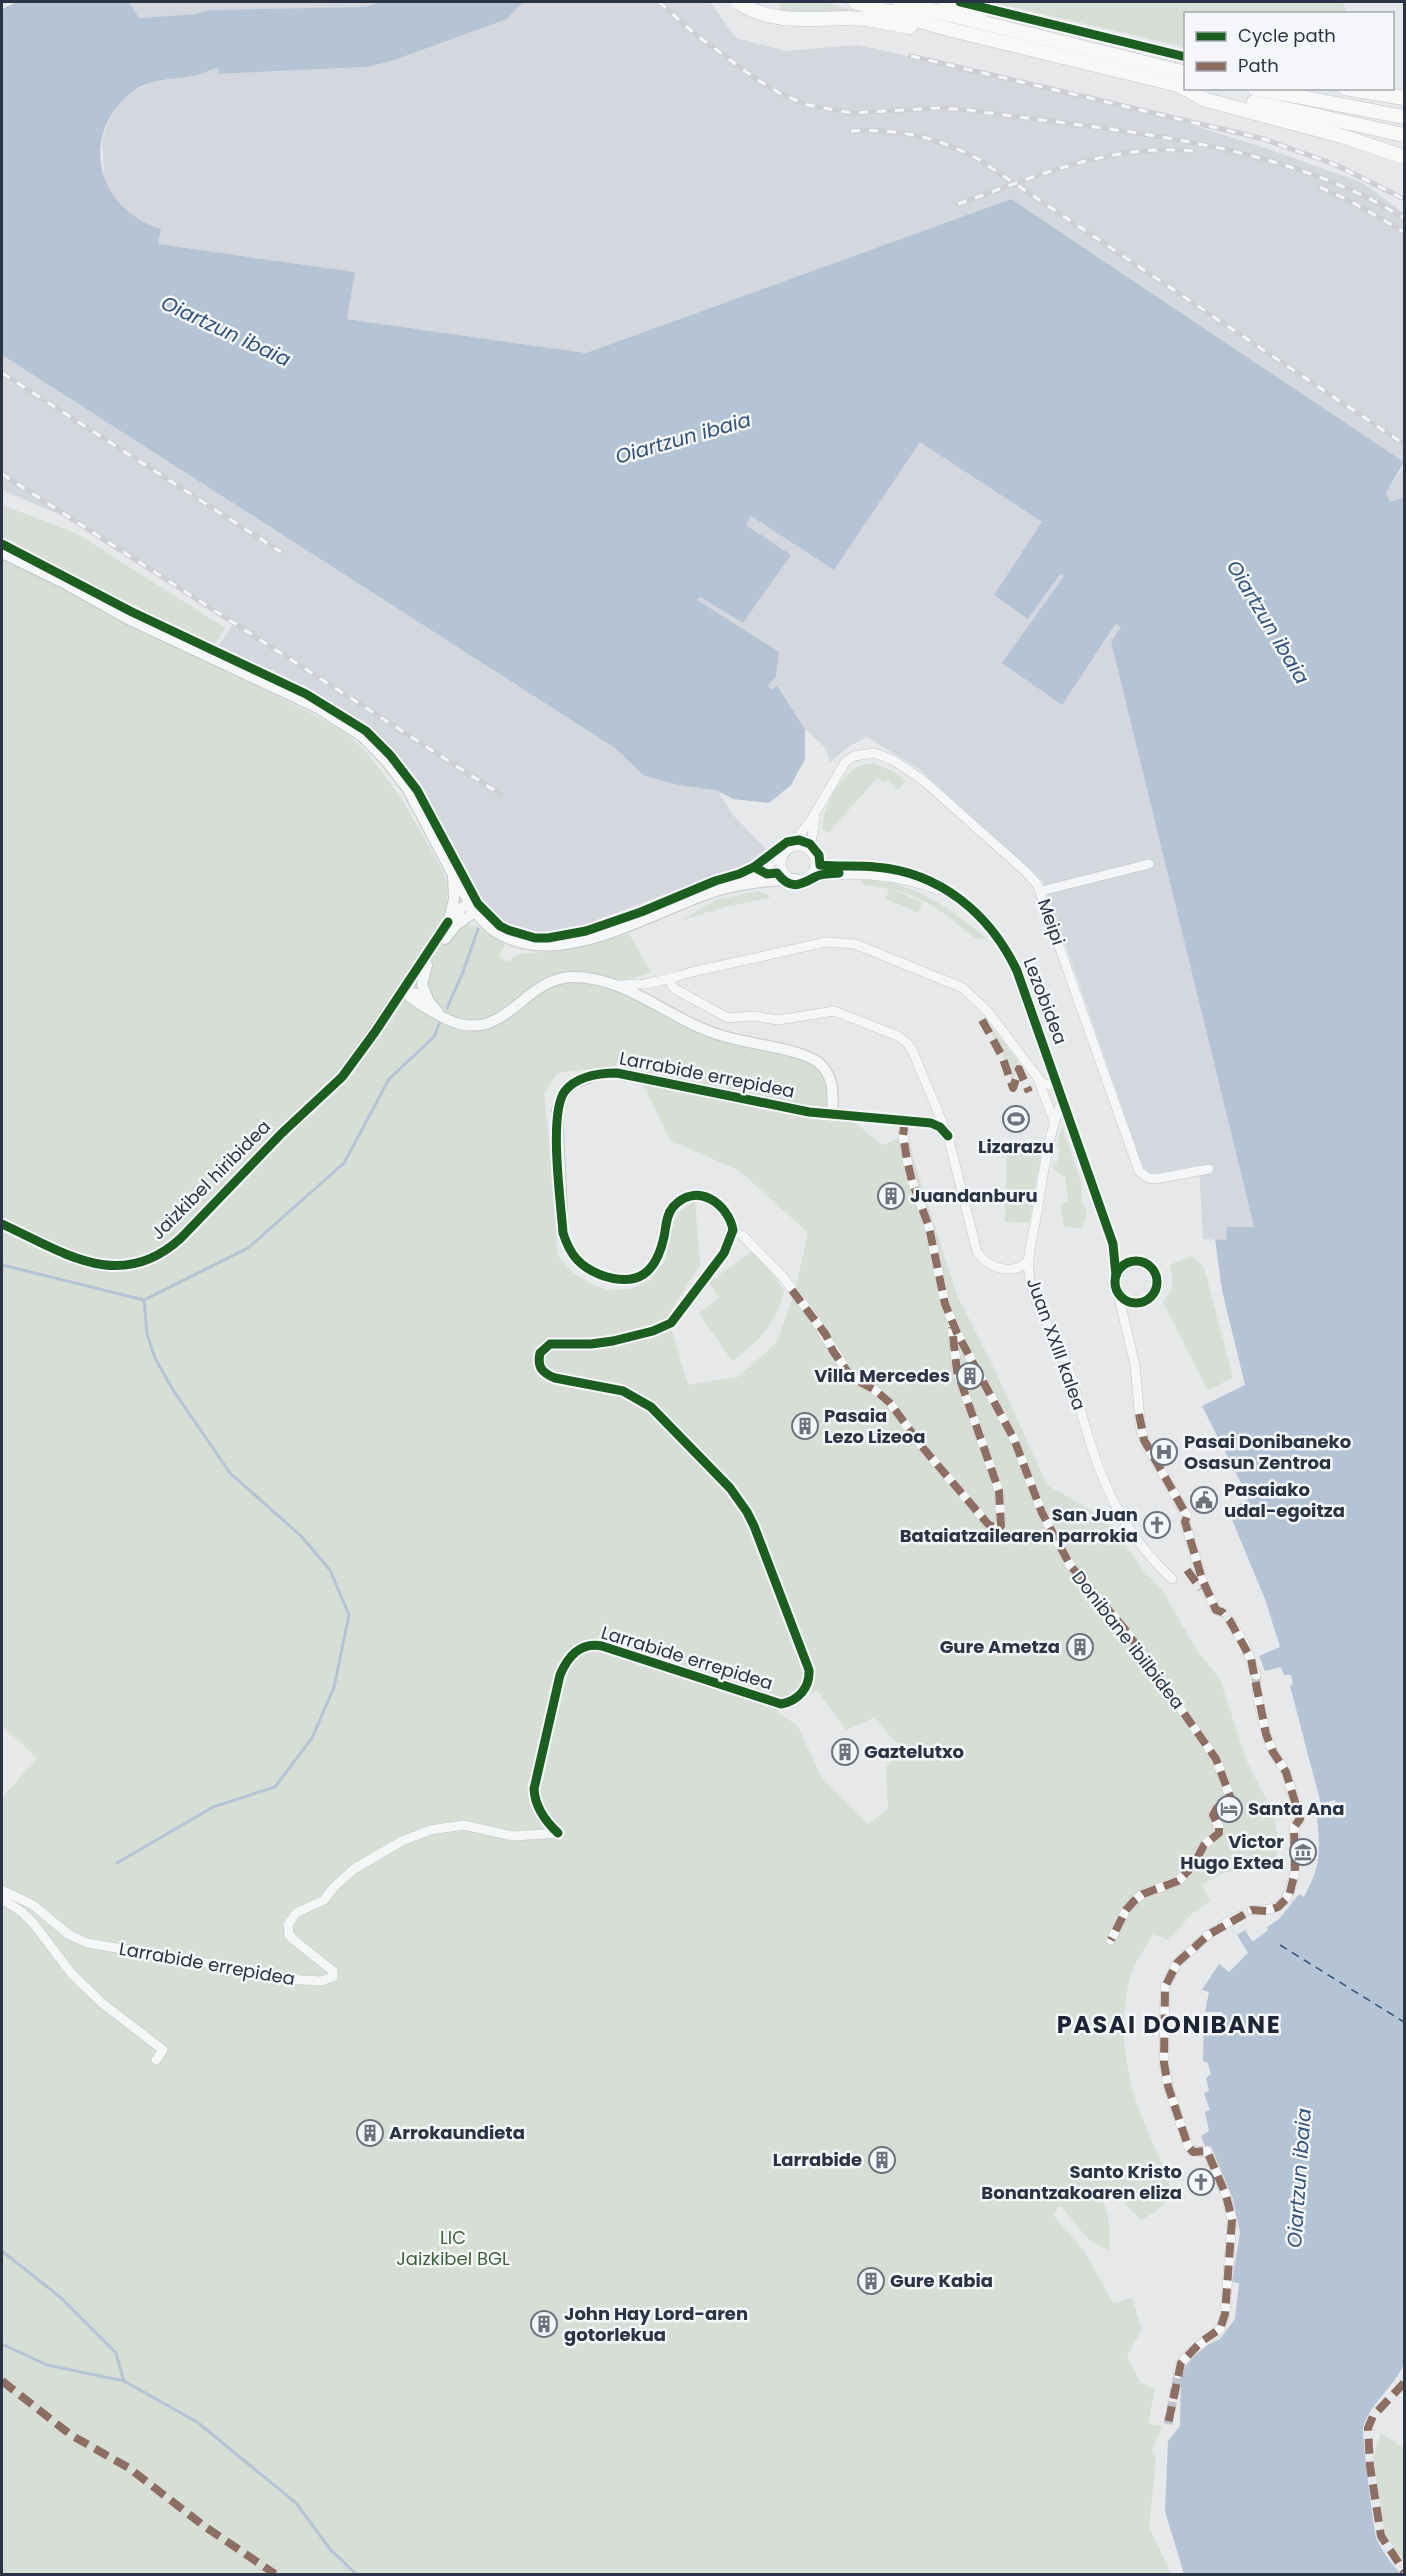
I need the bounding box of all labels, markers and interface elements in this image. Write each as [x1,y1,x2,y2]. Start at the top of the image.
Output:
legend [1184,12,1394,90]
text: Cycle path [1238,23,1336,48]
text: Path [1238,53,1279,78]
water label: Oiartzun ibaia [157,289,295,373]
water label: Oiartzun ibaia [612,405,754,471]
water label: Oiartzun ibaia [1220,555,1316,689]
street label: Meipi [1032,895,1071,948]
street label: Lezobidea [1018,954,1073,1048]
street label: Larrabide errepidea [617,1045,797,1104]
sports icon: Lizarazu [1001,1104,1031,1134]
street label: Jaizkibel hiribidea [145,1114,276,1245]
place label: Lizarazu [978,1134,1054,1159]
building icon: Juandanburu [876,1181,906,1211]
place label: Juandanburu [910,1183,1038,1208]
street label: Juan XXIII kalea [1021,1274,1092,1414]
building icon: Villa Mercedes [955,1361,985,1391]
place label: Villa Mercedes [814,1363,950,1388]
place label: Pasaia Lezo Lizeoa [824,1403,925,1449]
building icon: Pasaia Lezo Lizeoa [790,1411,820,1441]
place label: Pasai Donibaneko Osasun Zentroa [1184,1429,1351,1475]
hospital icon: Pasai Donibaneko Osasun Zentroa [1149,1437,1179,1467]
place label: Pasaiako udal-egoitza [1224,1477,1345,1523]
public building icon: Pasaiako udal-egoitza [1189,1485,1219,1515]
place label: San Juan Bataiatzailearen parrokia [900,1502,1138,1548]
church icon: San Juan Bataiatzailearen parrokia [1142,1510,1172,1540]
street label: Donibane ibilbidea [1066,1565,1190,1714]
street label: Larrabide errepidea [598,1620,776,1696]
building icon: Gure Ametza [1065,1632,1095,1662]
place label: Gure Ametza [940,1634,1060,1659]
building icon: Gaztelutxo [830,1737,860,1767]
place label: Gaztelutxo [864,1739,964,1764]
hotel icon: Santa Ana [1214,1794,1244,1824]
place label: Santa Ana [1248,1796,1344,1821]
place label: Victor Hugo Extea [1180,1829,1284,1875]
museum icon: Victor Hugo Extea [1288,1837,1318,1867]
street label: Larrabide errepidea [117,1936,297,1991]
district label: PASAI DONIBANE [1057,2008,1281,2041]
water label: Oiartzun ibaia [1280,2107,1318,2249]
building icon: Arrokaundieta [355,2118,385,2148]
place label: Arrokaundieta [389,2120,525,2145]
building icon: Larrabide [867,2145,897,2175]
place label: Larrabide [773,2147,862,2172]
place label: Santo Kristo Bonantzakoaren eliza [981,2159,1182,2205]
church icon: Santo Kristo Bonantzakoaren eliza [1186,2167,1216,2197]
park label: LIC Jaizkibel BGL [396,2225,510,2271]
building icon: Gure Kabia [856,2266,886,2296]
place label: Gure Kabia [890,2268,993,2293]
place label: John Hay Lord-aren gotorlekua [564,2301,748,2347]
building icon: John Hay Lord-aren gotorlekua [529,2309,559,2339]

